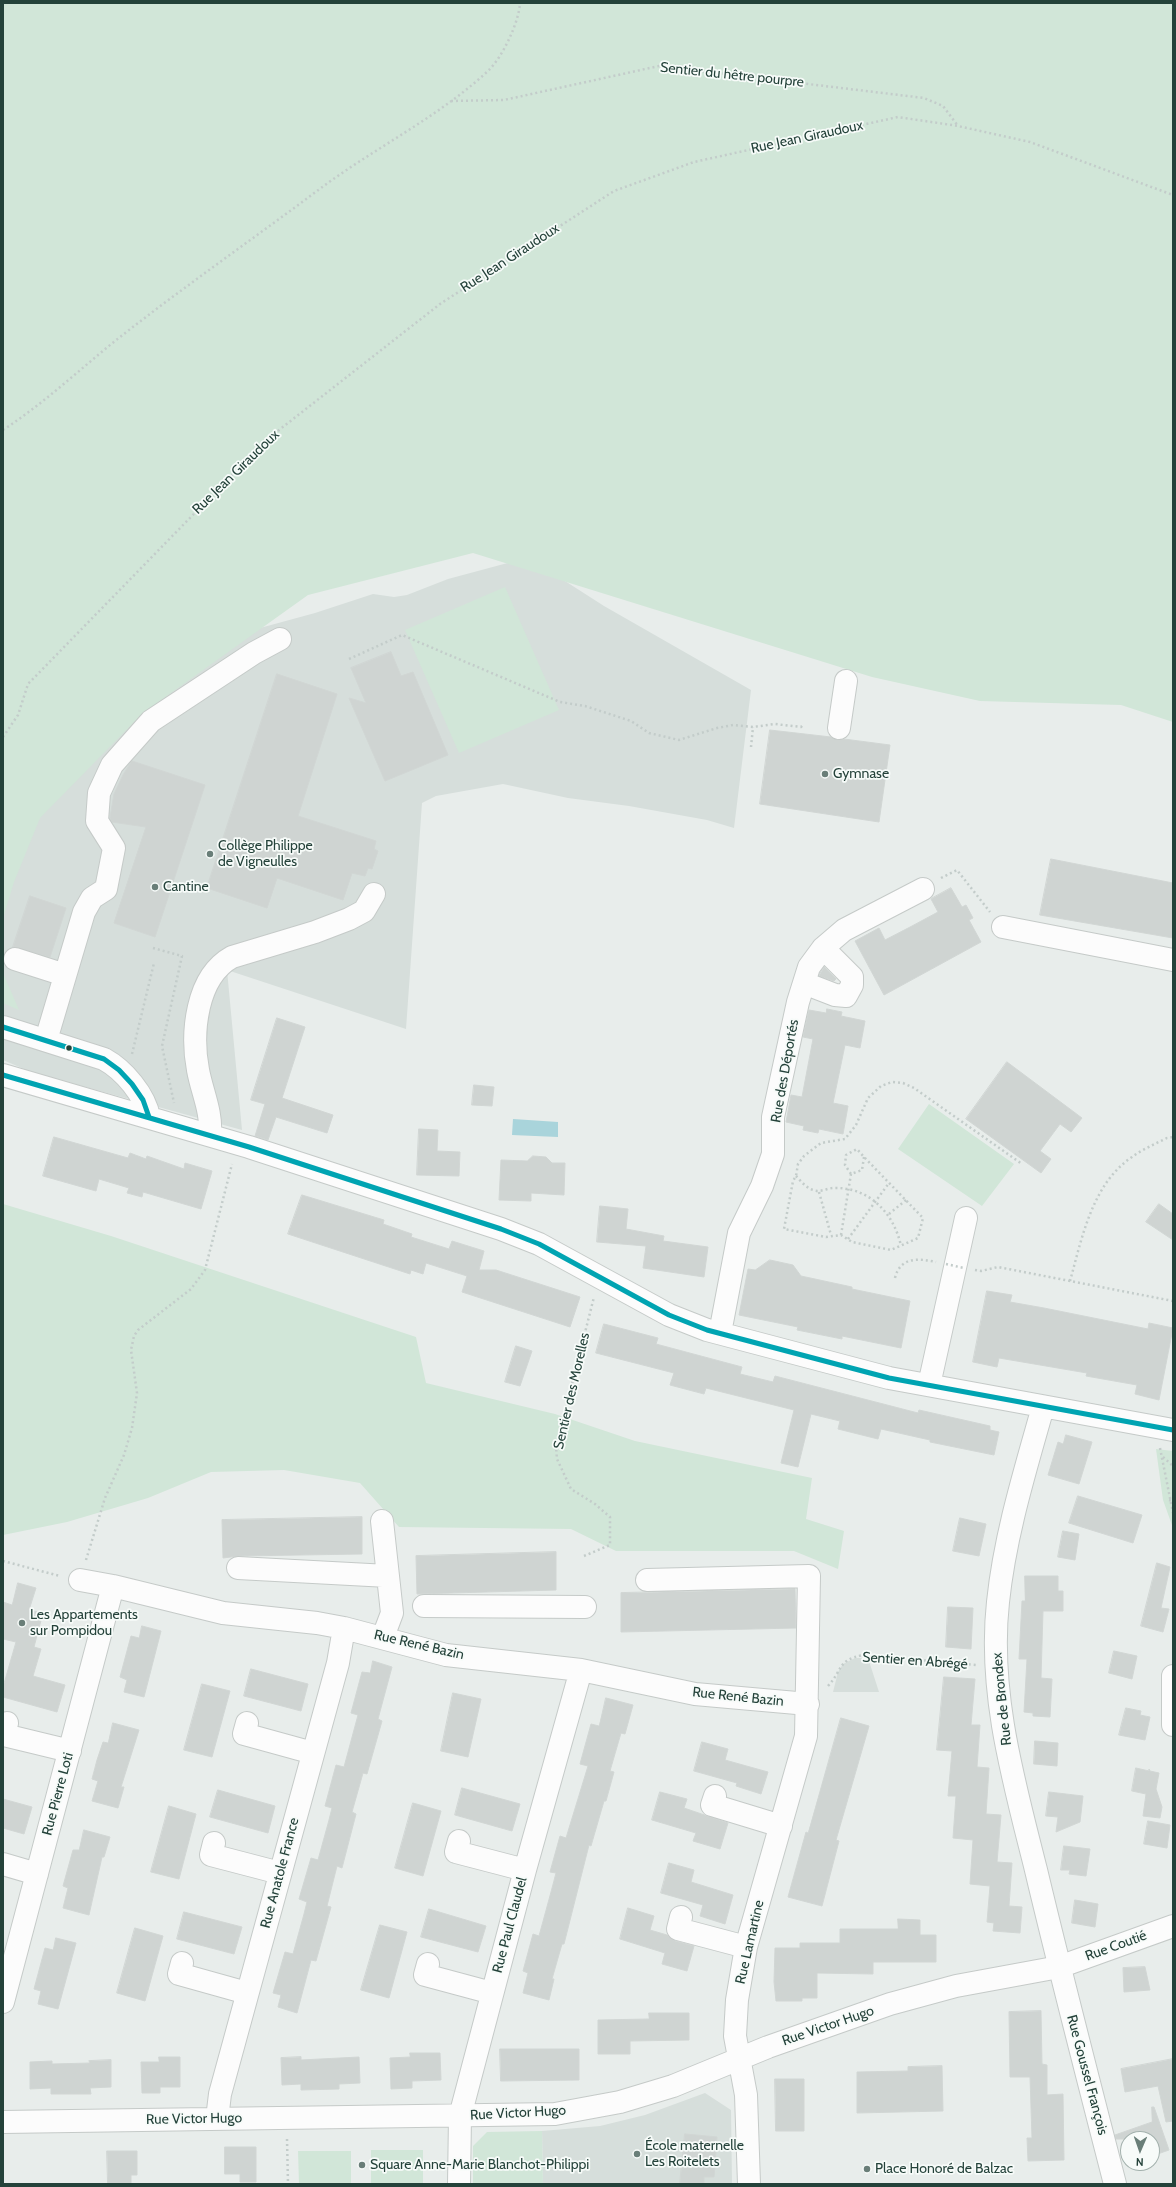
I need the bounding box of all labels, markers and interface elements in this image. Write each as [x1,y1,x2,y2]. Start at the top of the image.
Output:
street label: Sentier du hêtre pourpre [659,59,805,91]
street label: Rue Jean Giraudoux [749,117,865,157]
street label: Rue Jean Giraudoux [458,220,562,296]
street label: Rue Jean Giraudoux [189,426,283,518]
place label: Gymnase [833,766,889,782]
marker: Gymnase [820,769,830,779]
place label: Collège Philippe de Vigneulles [218,838,313,870]
marker: Collège Philippe de Vigneulles [205,849,215,859]
place label: Cantine [163,879,209,895]
marker: Cantine [150,882,160,892]
street label: Rue des Déportés [768,1018,802,1124]
unlabelled marker [64,1043,74,1053]
street label: Sentier des Morelles [550,1331,594,1451]
place label: Les Appartements sur Pompidou [30,1607,138,1640]
marker: Les Appartements sur Pompidou [17,1618,27,1628]
street label: Rue René Bazin [372,1626,466,1664]
street label: Sentier en Abrégé [862,1649,968,1673]
street label: Rue de Brondex [989,1652,1015,1746]
street label: Rue René Bazin [691,1684,785,1710]
street label: Rue Pierre Loti [39,1751,77,1837]
street label: Rue Anatole France [257,1816,303,1930]
street label: Rue Paul Claudel [489,1875,531,1975]
street label: Rue Lamartine [732,1898,768,1986]
street label: Rue Coutié [1083,1927,1149,1965]
street label: Rue Victor Hugo [780,2002,876,2050]
street label: Rue Goussel François [1063,2013,1111,2137]
street label: Rue Victor Hugo [470,2102,566,2124]
street label: Rue Victor Hugo [146,2110,242,2128]
north arrow [1120,2131,1160,2171]
place label: École maternelle Les Roitelets [645,2138,744,2170]
marker: École maternelle Les Roitelets [632,2149,642,2159]
text: N [1135,2155,1144,2169]
place label: Square Anne-Marie Blanchot-Philippi [370,2157,589,2173]
marker: Square Anne-Marie Blanchot-Philippi [357,2160,367,2170]
place label: Place Honoré de Balzac [875,2161,1013,2177]
marker: Place Honoré de Balzac [862,2164,872,2174]

